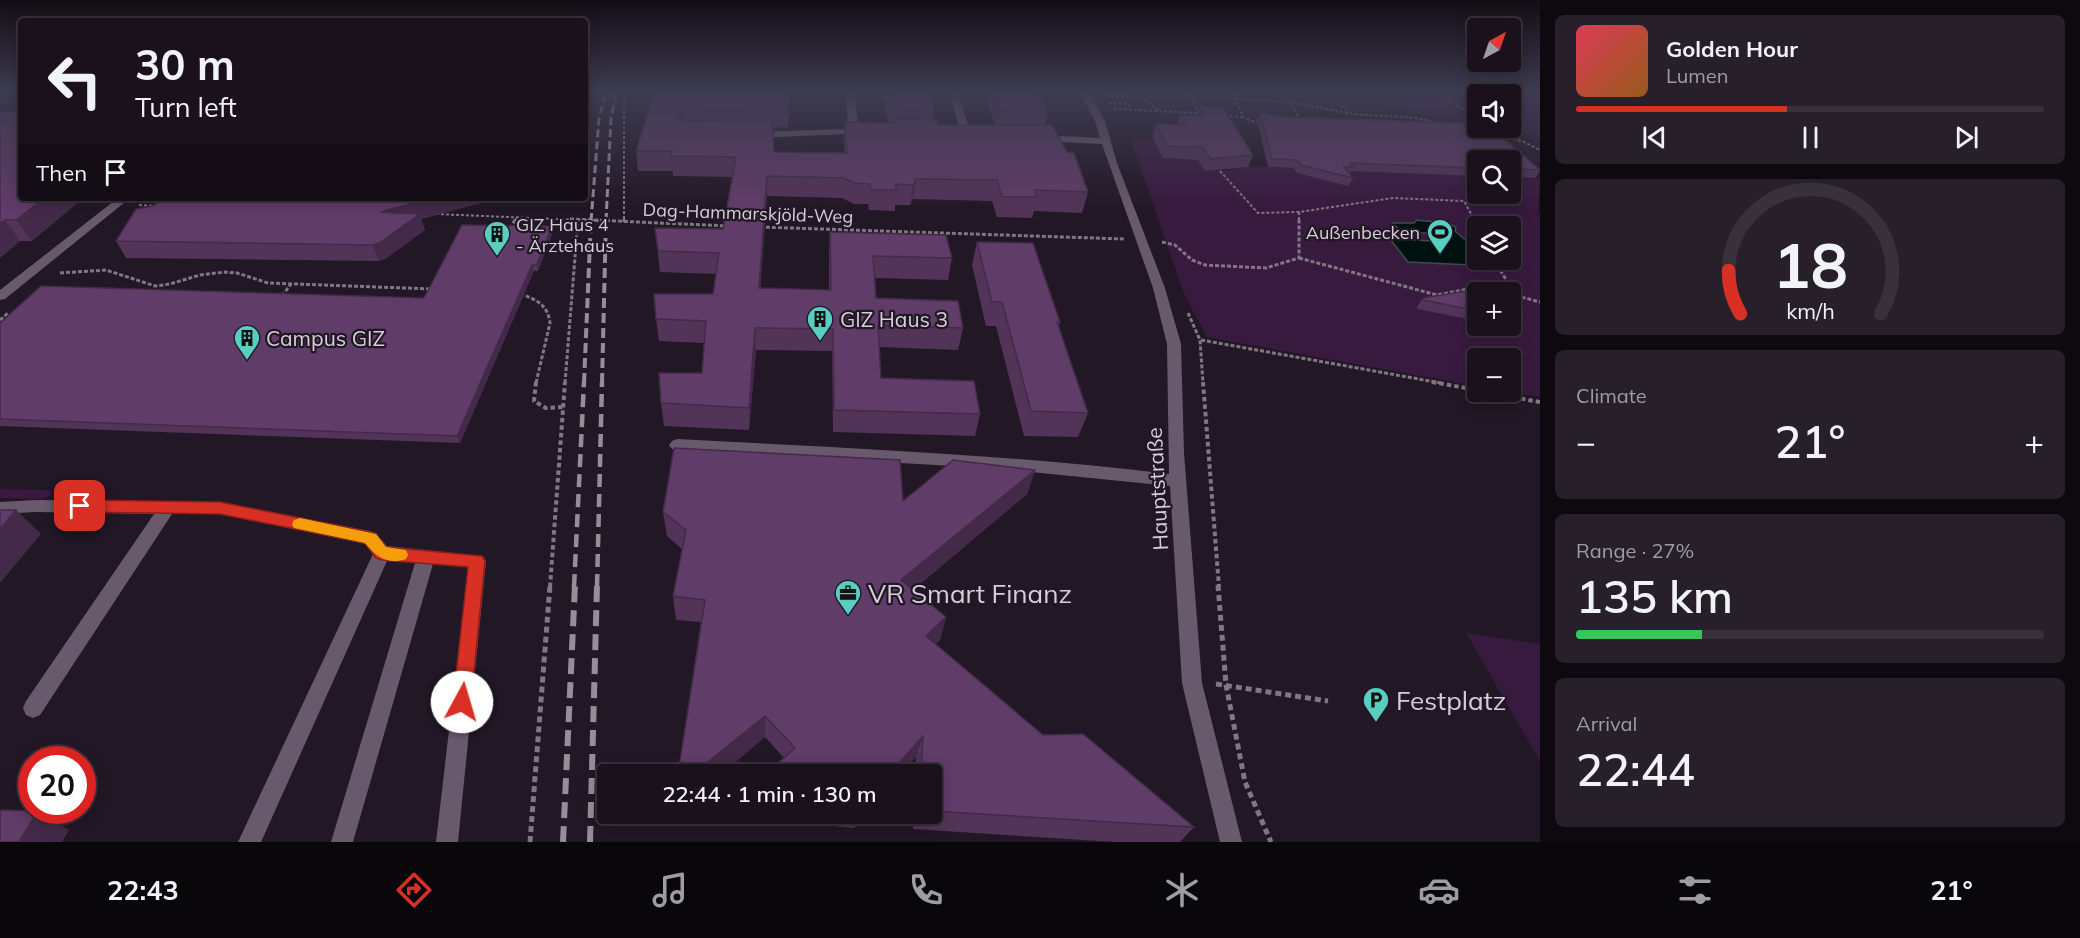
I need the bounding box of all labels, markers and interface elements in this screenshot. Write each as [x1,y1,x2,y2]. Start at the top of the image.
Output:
north arrow [1467,18,1521,72]
map controls [1467,18,1521,402]
text: Golden Hour [1666,35,1798,63]
text: 30 m [135,38,235,91]
icon: left [36,42,114,120]
text: Lumen [1666,63,1728,88]
button: sound [1467,84,1521,138]
text: Turn left [135,90,237,124]
icon: previous [1638,121,1671,154]
icon: pause [1794,121,1827,154]
icon: next [1950,121,1983,154]
button: search [1467,150,1521,204]
icon: arrive [99,156,132,189]
text: Then [36,159,87,187]
street label: Dag-Hammarskjöld-Weg [642,198,854,228]
place label: GIZ Haus 4 - Ärztehaus [516,213,614,257]
button: layers [1467,216,1521,270]
sports icon: Außenbecken [1425,217,1455,255]
building icon: GIZ Haus 4 - Ärztehaus [482,219,512,257]
place label: Außenbecken [1306,221,1420,244]
text: 18 [1773,225,1847,304]
button: + [1467,282,1521,336]
text: km/h [1786,297,1834,324]
building icon: GIZ Haus 3 [805,304,835,342]
place label: GIZ Haus 3 [840,306,948,332]
building icon: Campus GIZ [232,323,262,361]
place label: Campus GIZ [266,325,385,351]
button: − [1467,348,1521,402]
text: Climate [1576,383,1647,408]
text: 21° [1775,413,1845,469]
text: − [1576,421,1596,462]
text: + [2024,421,2044,462]
street label: Hauptstraße [1141,427,1173,551]
pin [54,480,105,531]
icon: arrive [63,489,96,522]
text: Range · 27% [1576,538,1694,563]
text: 135 km [1576,568,1733,624]
place label: VR Smart Finanz [868,577,1072,610]
office icon: VR Smart Finanz [833,578,863,616]
position arrow [430,670,494,734]
place label: Festplatz [1396,684,1506,717]
parking icon: Festplatz [1361,685,1391,723]
text: Arrival [1576,711,1637,736]
text: 22:44 [1576,741,1695,797]
speed limit sign: 20 [18,746,96,824]
text: 22:44 · 1 min · 130 m [662,780,877,808]
icon: directions [393,869,435,911]
icon: music [649,869,691,911]
icon: phone [905,869,947,911]
icon: climate [1161,869,1203,911]
icon: car [1418,869,1460,911]
icon: filters [1674,869,1716,911]
text: 22:43 [107,873,179,907]
text: 21° [1930,873,1973,907]

